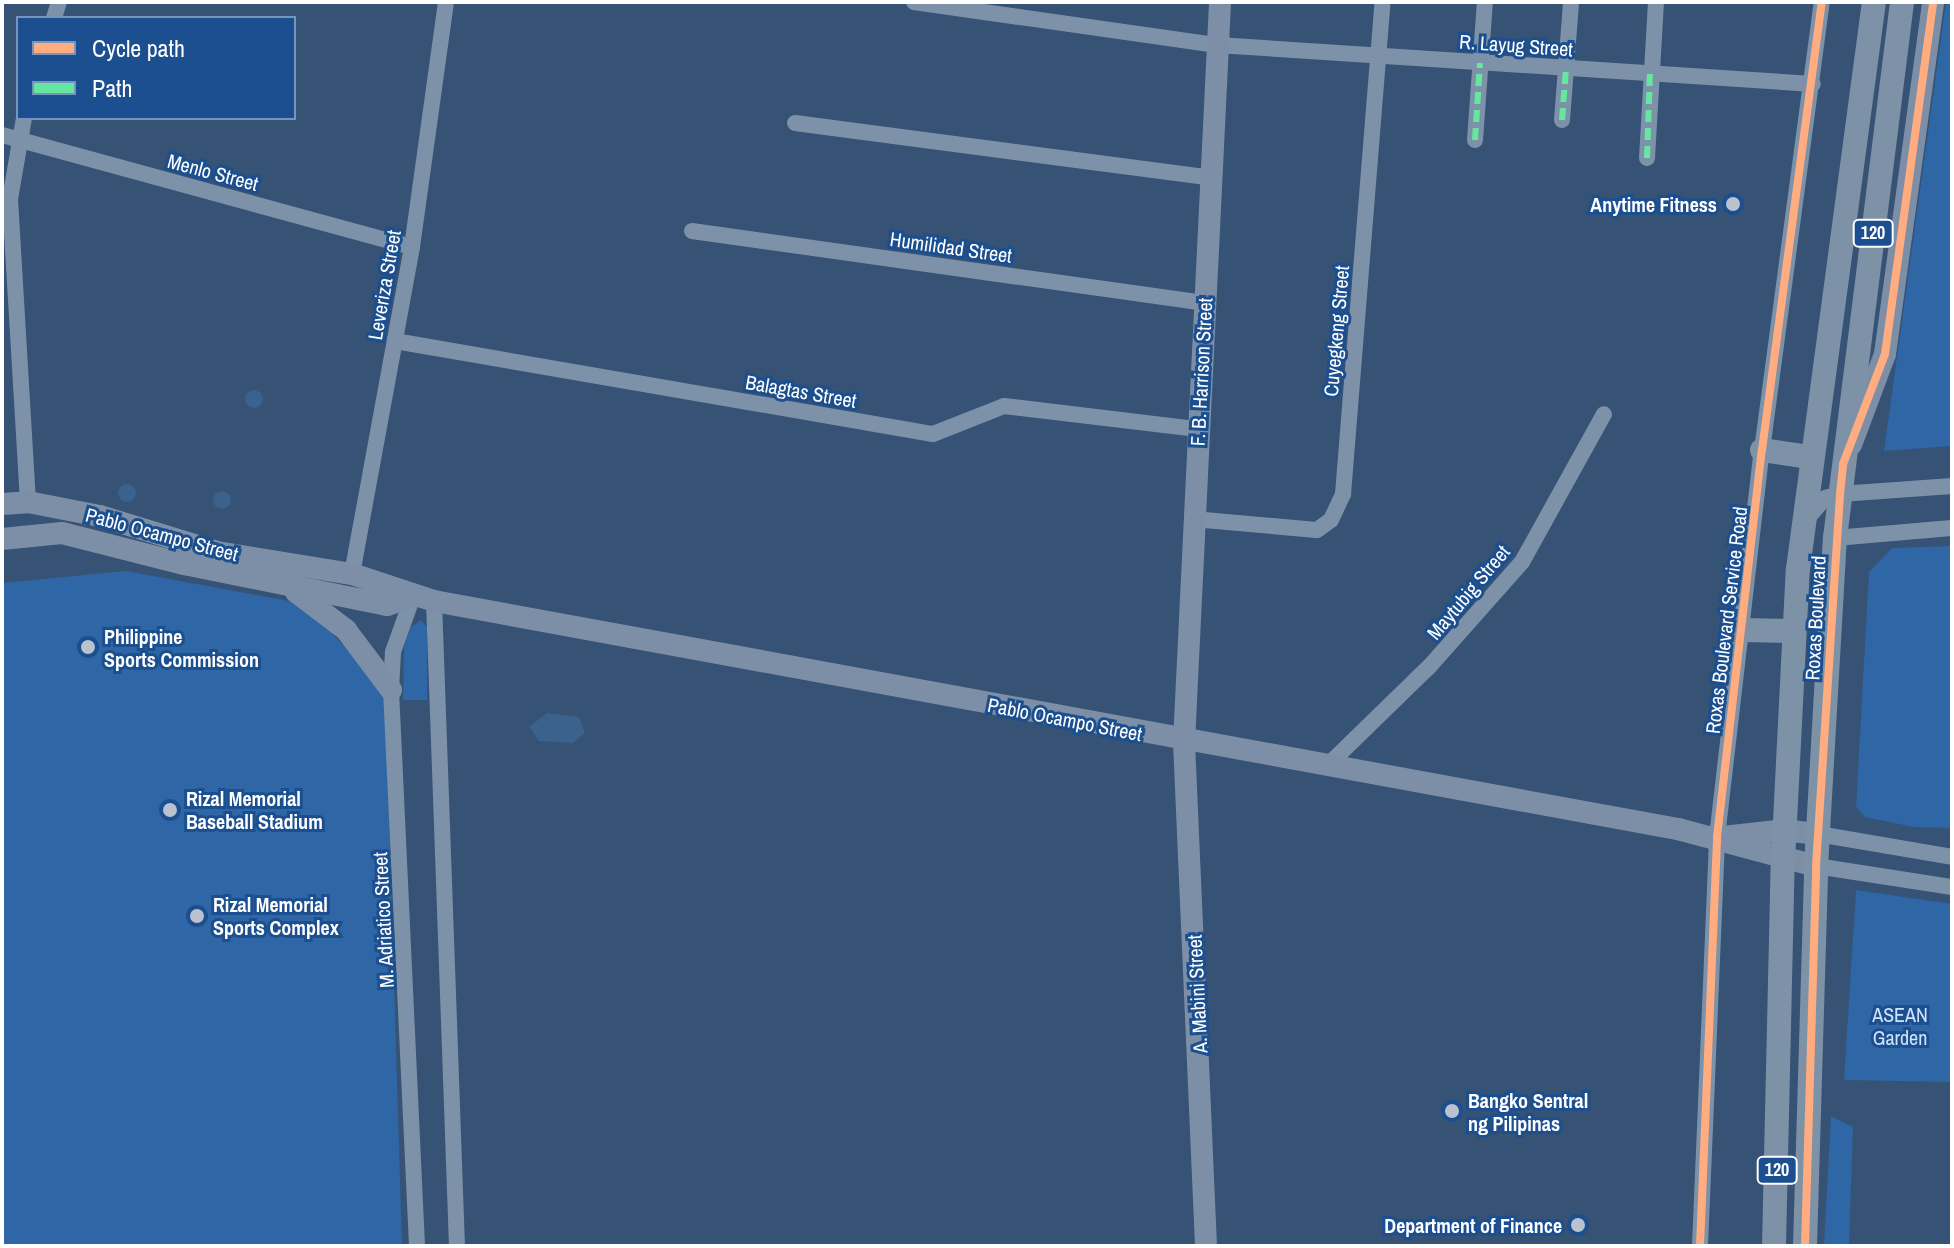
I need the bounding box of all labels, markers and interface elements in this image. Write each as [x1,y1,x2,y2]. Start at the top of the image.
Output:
legend [16,16,296,120]
street label: R. Layug Street [1458,29,1574,61]
text: Cycle path [92,32,185,64]
text: Path [92,72,133,104]
street label: Menlo Street [165,148,261,196]
place label: Anytime Fitness [1590,192,1717,216]
marker: Anytime Fitness [1724,195,1742,213]
road number: 120 [1851,219,1895,247]
street label: Humilidad Street [888,227,1014,267]
street label: Leveriza Street [363,228,405,342]
street label: Cuyegkeng Street [1318,265,1354,397]
street label: F. B. Harrison Street [1185,297,1217,447]
street label: Balagtas Street [744,369,858,413]
street label: Pablo Ocampo Street [83,502,241,566]
street label: Roxas Boulevard Service Road [1700,505,1752,735]
street label: Maytubig Street [1422,540,1514,644]
street label: Roxas Boulevard [1800,555,1830,681]
place label: Philippine Sports Commission [104,624,259,671]
marker: Philippine Sports Commission [79,638,97,656]
street label: Pablo Ocampo Street [986,692,1144,746]
place label: Rizal Memorial Baseball Stadium [186,786,323,833]
marker: Rizal Memorial Baseball Stadium [161,801,179,819]
street label: M. Adriatico Street [367,851,399,989]
place label: Rizal Memorial Sports Complex [213,892,339,939]
marker: Rizal Memorial Sports Complex [188,907,206,925]
street label: A. Mabini Street [1182,934,1212,1054]
park label: ASEAN Garden [1872,1003,1928,1050]
place label: Bangko Sentral ng Pilipinas [1468,1088,1588,1135]
marker: Bangko Sentral ng Pilipinas [1443,1102,1461,1120]
road number: 120 [1755,1156,1799,1184]
place label: Department of Finance [1384,1213,1562,1237]
marker: Department of Finance [1569,1216,1587,1234]

